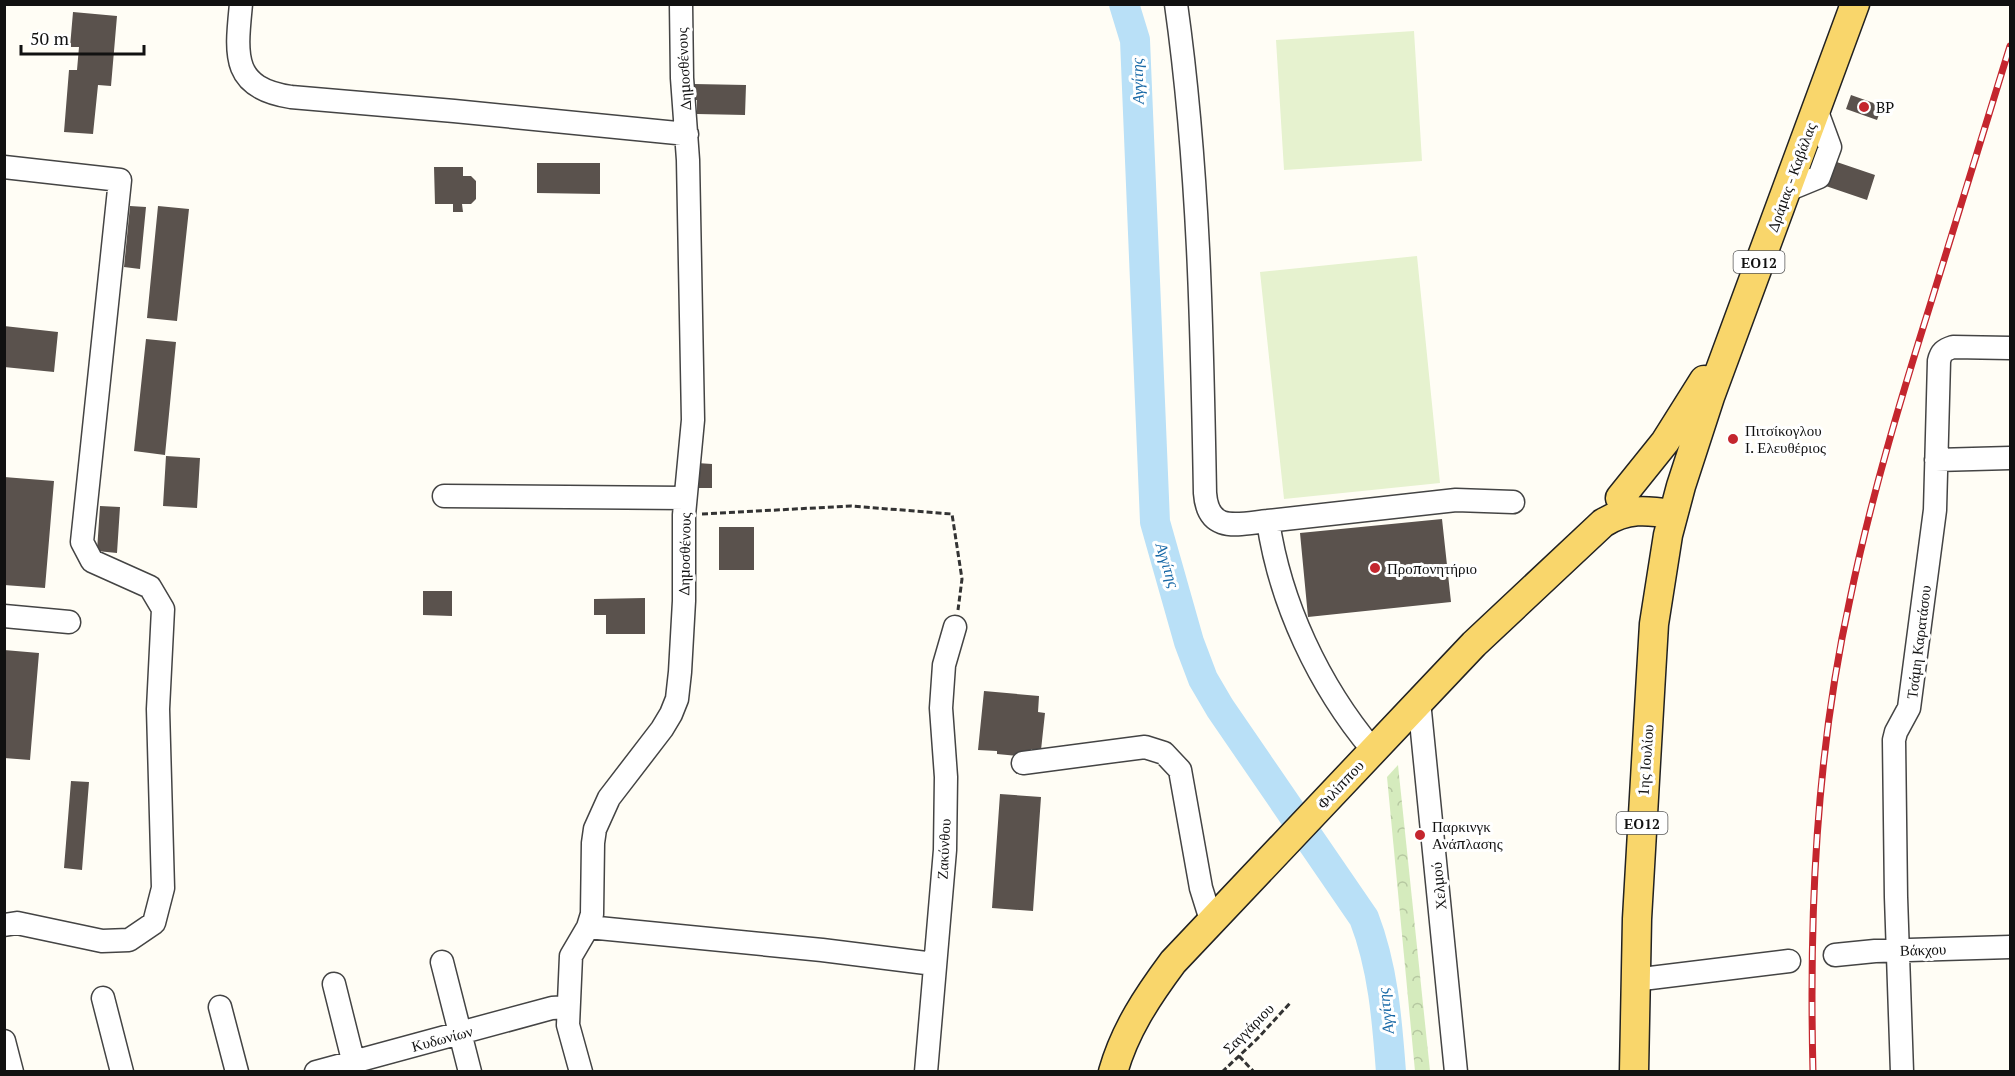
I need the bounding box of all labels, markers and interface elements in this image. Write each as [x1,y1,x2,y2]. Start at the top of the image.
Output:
scale bar [21,18,144,56]
text: 50 m [30,26,70,50]
street label: Δημοσθένους [671,27,695,111]
water label: Αγγίτης [1125,57,1149,106]
place label: BP [1876,97,1894,117]
marker: BP [1857,100,1871,114]
street label: Δράμας - Καβάλας [1762,120,1820,234]
road number: ΕΟ12 [1734,251,1784,273]
place label: Πιτσίκογλου Ι. Ελευθέριος [1745,420,1826,457]
marker: Πιτσίκογλου Ι. Ελευθέριος [1726,432,1740,446]
street label: Δημοσθένους [673,512,695,596]
water label: Αγγίτης [1150,539,1185,591]
place label: Προπονητήριο [1387,558,1477,578]
marker: Προπονητήριο [1368,561,1382,575]
street label: Τσάμη Καρατάσου [1901,584,1935,700]
street label: 1ης Ιουλίου [1633,724,1657,796]
street label: Φιλίππου [1312,755,1368,813]
road number: ΕΟ12 [1616,812,1668,834]
place label: Παρκινγκ Ανάπλασης [1432,816,1503,853]
street label: Ζακύνθου [931,818,955,880]
marker: Παρκινγκ Ανάπλασης [1413,828,1427,842]
street label: Χελμού [1426,861,1450,911]
street label: Βάκχου [1899,938,1947,960]
water label: Αγγίτης [1371,986,1399,1036]
street label: Σαγγάριου [1218,998,1278,1058]
street label: Κυδωνίων [409,1020,475,1056]

